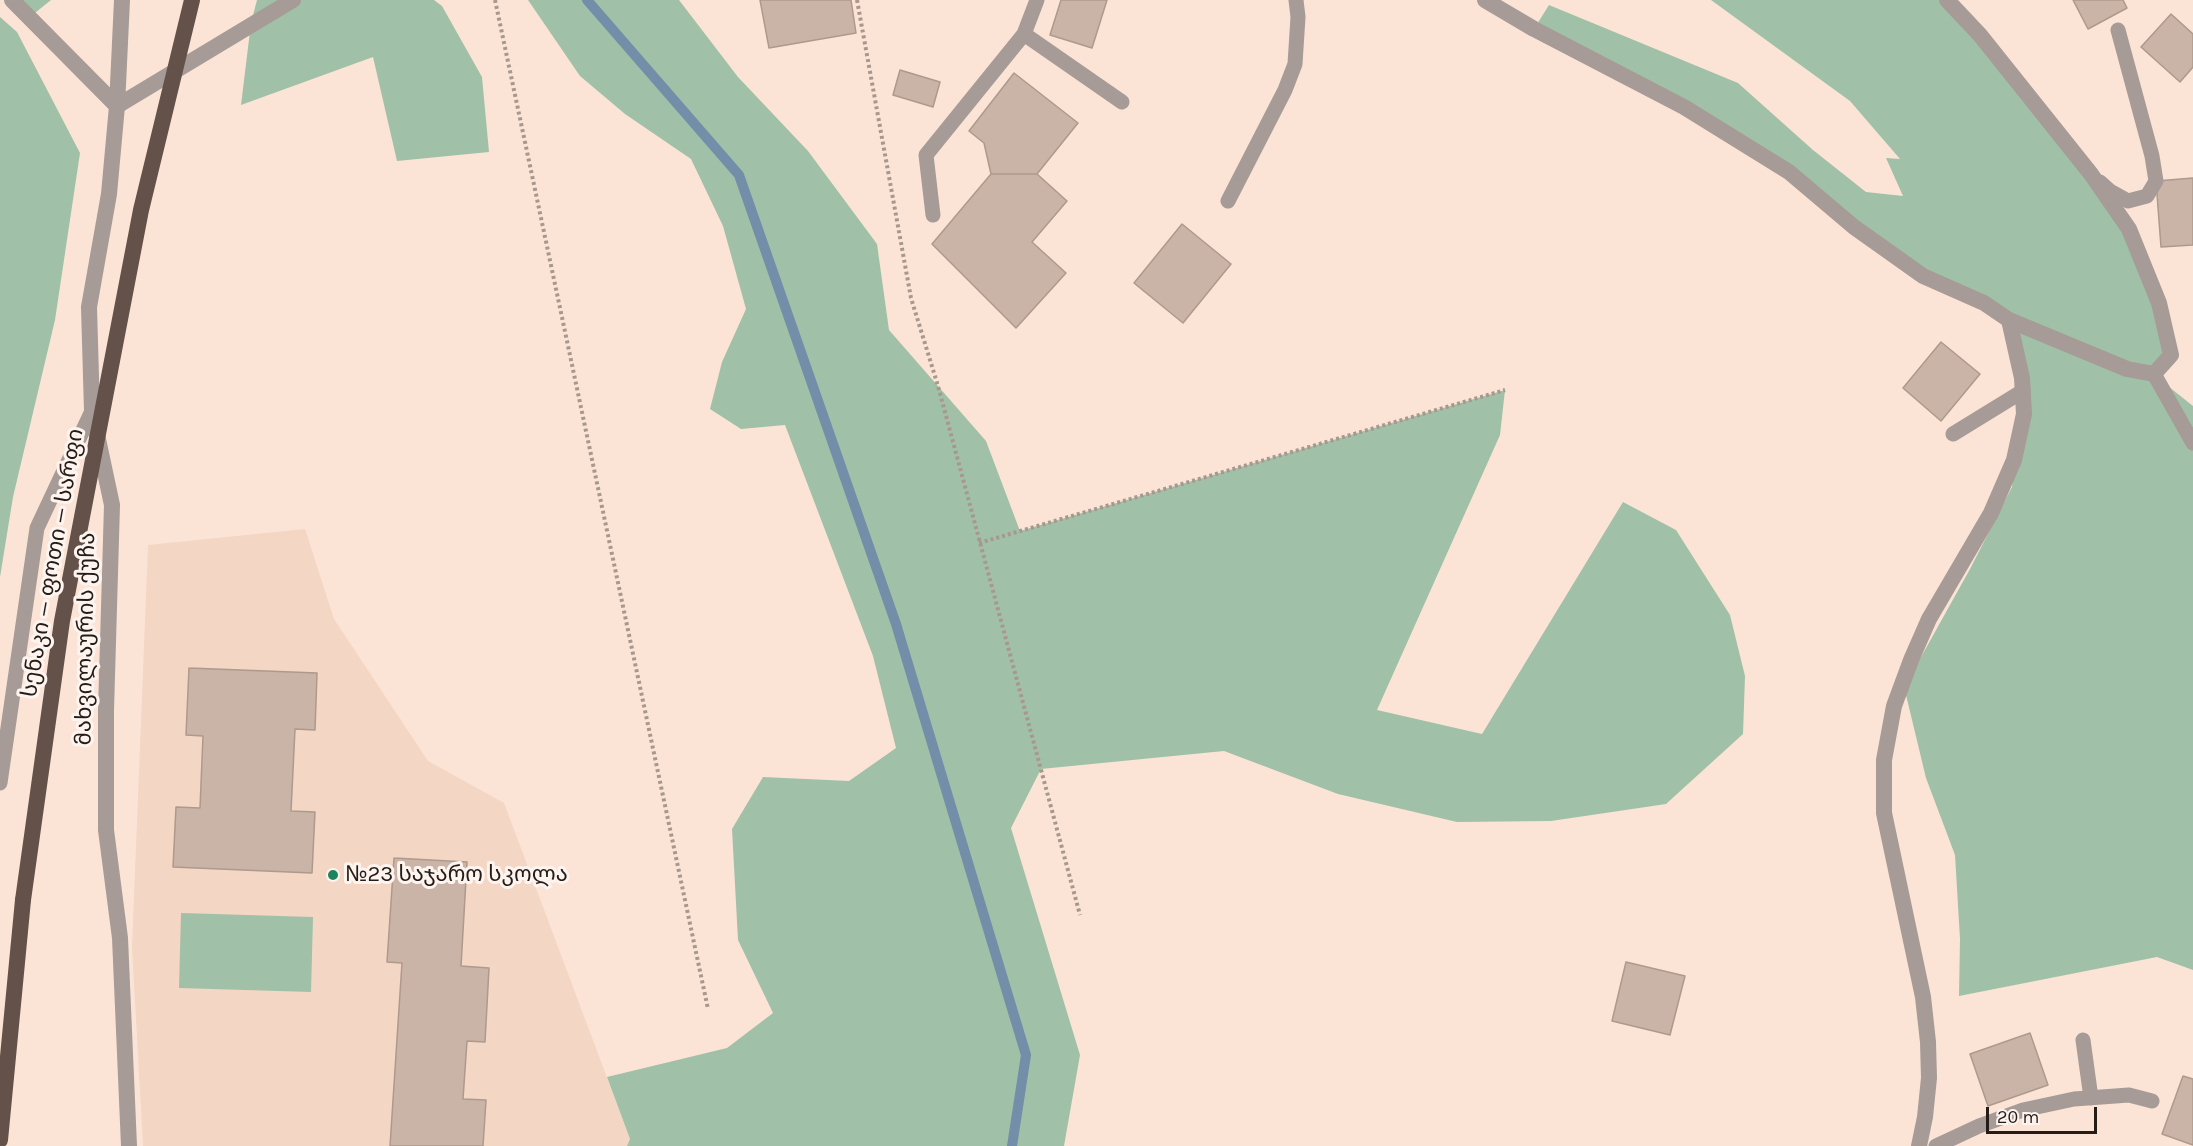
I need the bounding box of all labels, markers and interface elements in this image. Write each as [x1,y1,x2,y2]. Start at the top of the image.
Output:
street label: სენაკი — ფოთი — სარფი [16,427,90,699]
street label: მახვილაურის ქუჩა [71,532,101,746]
place label: №23 საჯარო სკოლა [345,862,568,888]
marker: №23 საჯარო სკოლა [326,868,340,882]
scale bar [1989,1095,2100,1133]
text: 20 m [1997,1106,2039,1128]

